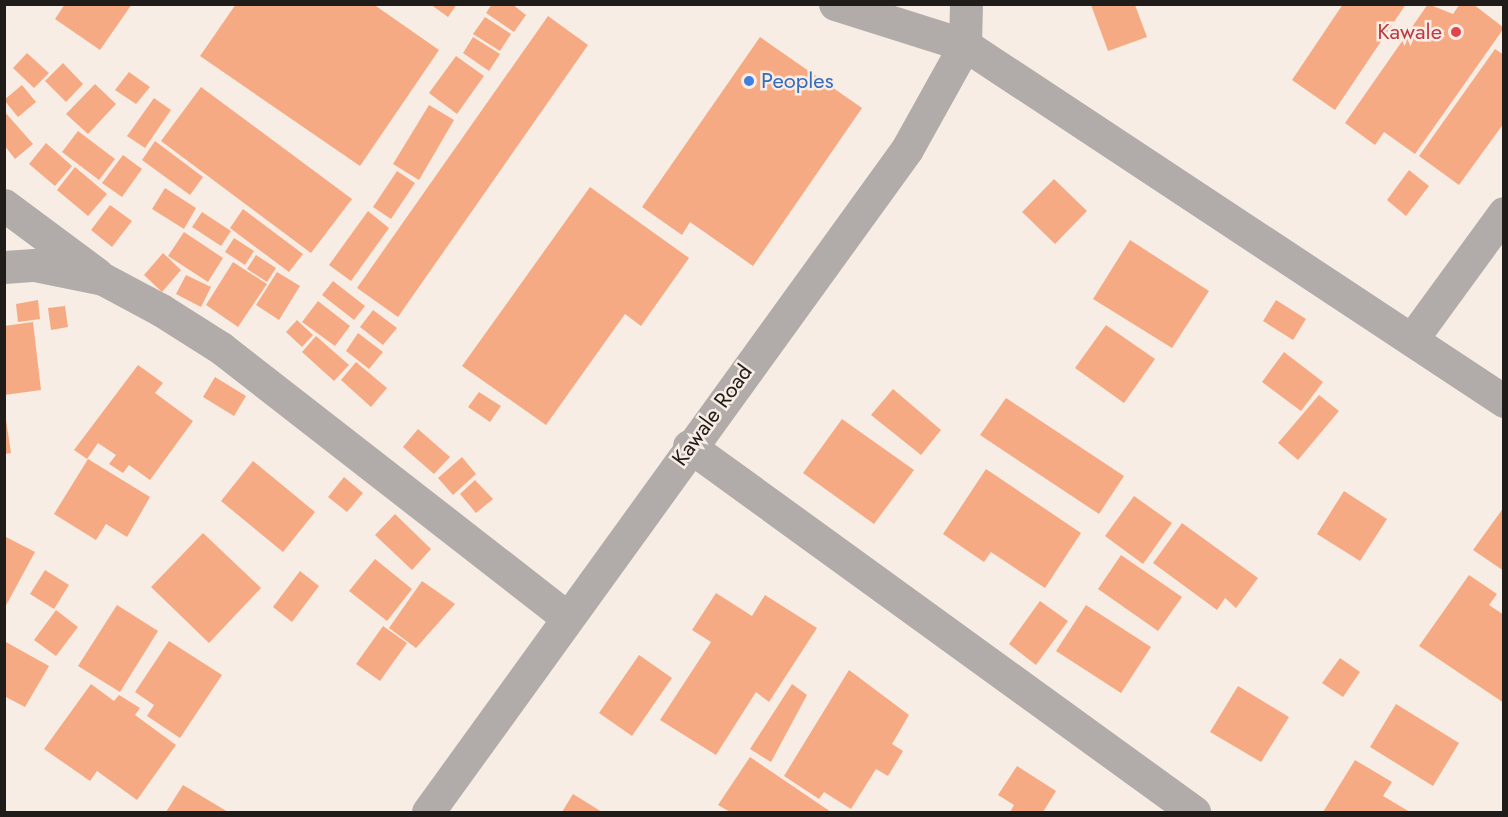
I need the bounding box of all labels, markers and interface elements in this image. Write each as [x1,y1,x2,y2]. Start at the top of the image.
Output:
place label: Kawale [1377,19,1442,45]
marker: Kawale [1447,23,1465,41]
place label: Peoples [761,68,834,94]
marker: Peoples [742,74,756,88]
street label: Kawale Road [666,359,758,471]

